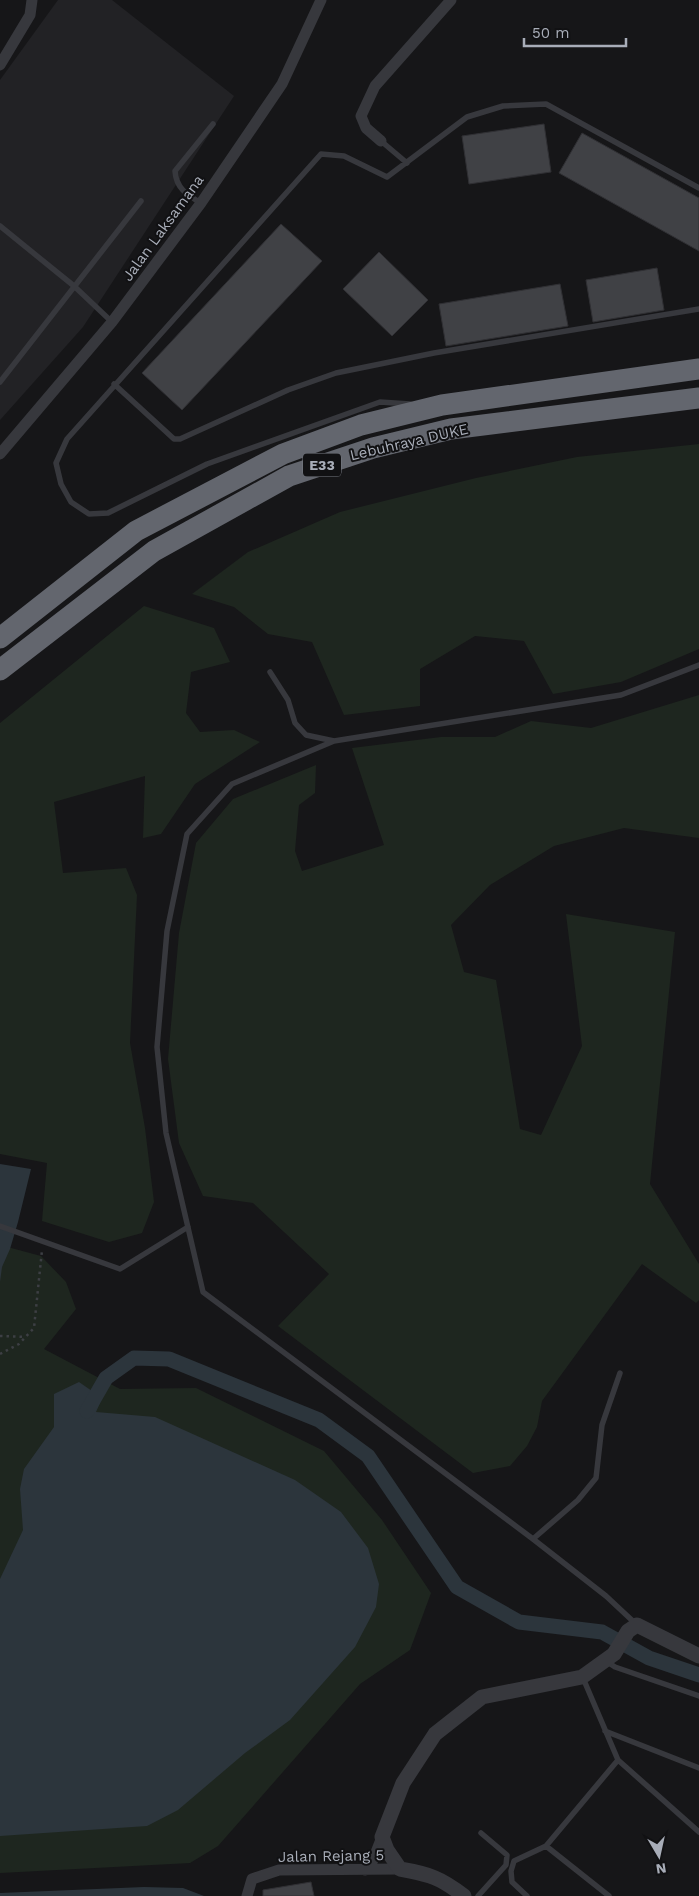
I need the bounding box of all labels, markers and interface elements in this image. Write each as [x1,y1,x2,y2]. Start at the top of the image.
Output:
scale bar [524,15,626,47]
text: 50 m [532,24,569,42]
street label: Jalan Laksamana [118,171,208,285]
street label: Lebuhraya DUKE [348,420,470,464]
road number: E33 [303,454,341,476]
north arrow [634,1831,684,1881]
street label: Jalan Rejang 5 [278,1846,384,1866]
text: N [655,1860,667,1878]

